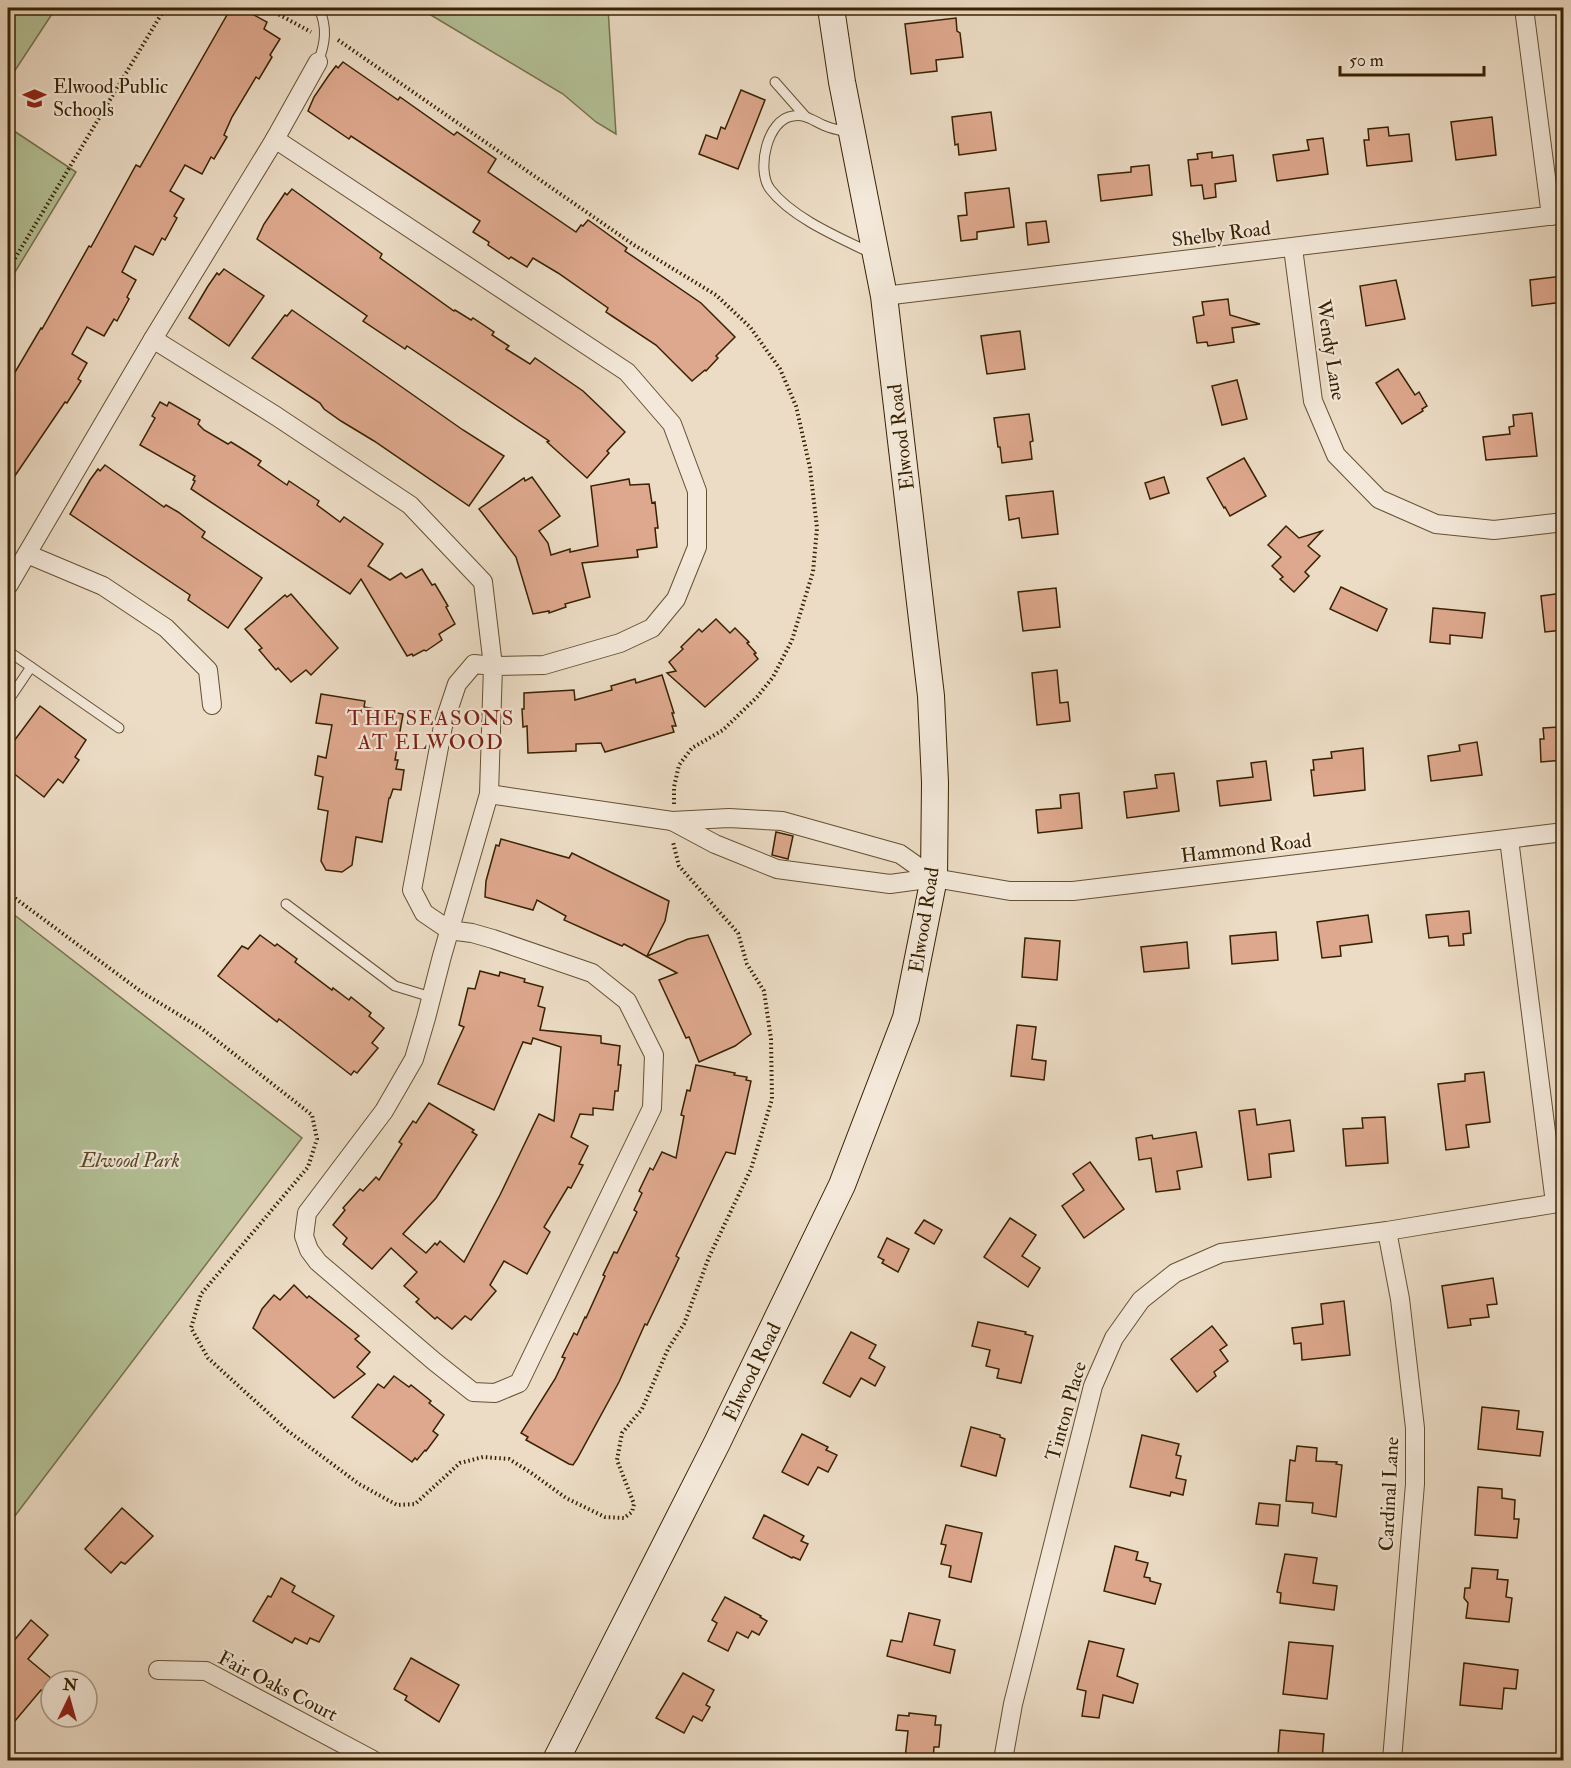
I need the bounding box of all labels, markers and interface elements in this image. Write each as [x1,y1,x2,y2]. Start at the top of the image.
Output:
scale bar [1340,39,1484,77]
text: 50 m [1349,49,1384,72]
place label: Elwood Public Schools [53,74,168,122]
school or university icon: Elwood Public Schools [22,85,48,111]
street label: Shelby Road [1170,216,1272,252]
street label: Wendy Lane [1311,297,1351,402]
street label: Elwood Road [882,382,920,491]
district label: THE SEASONS AT ELWOOD [347,705,515,756]
street label: Hammond Road [1179,828,1313,868]
street label: Elwood Road [903,865,945,975]
park label: Elwood Park [78,1148,180,1173]
street label: Elwood Road [717,1318,787,1425]
street label: Tinton Place [1040,1358,1092,1464]
street label: Cardinal Lane [1374,1436,1404,1552]
street label: Fair Oaks Court [214,1645,342,1727]
north arrow [39,1669,99,1729]
text: N [61,1674,79,1696]

